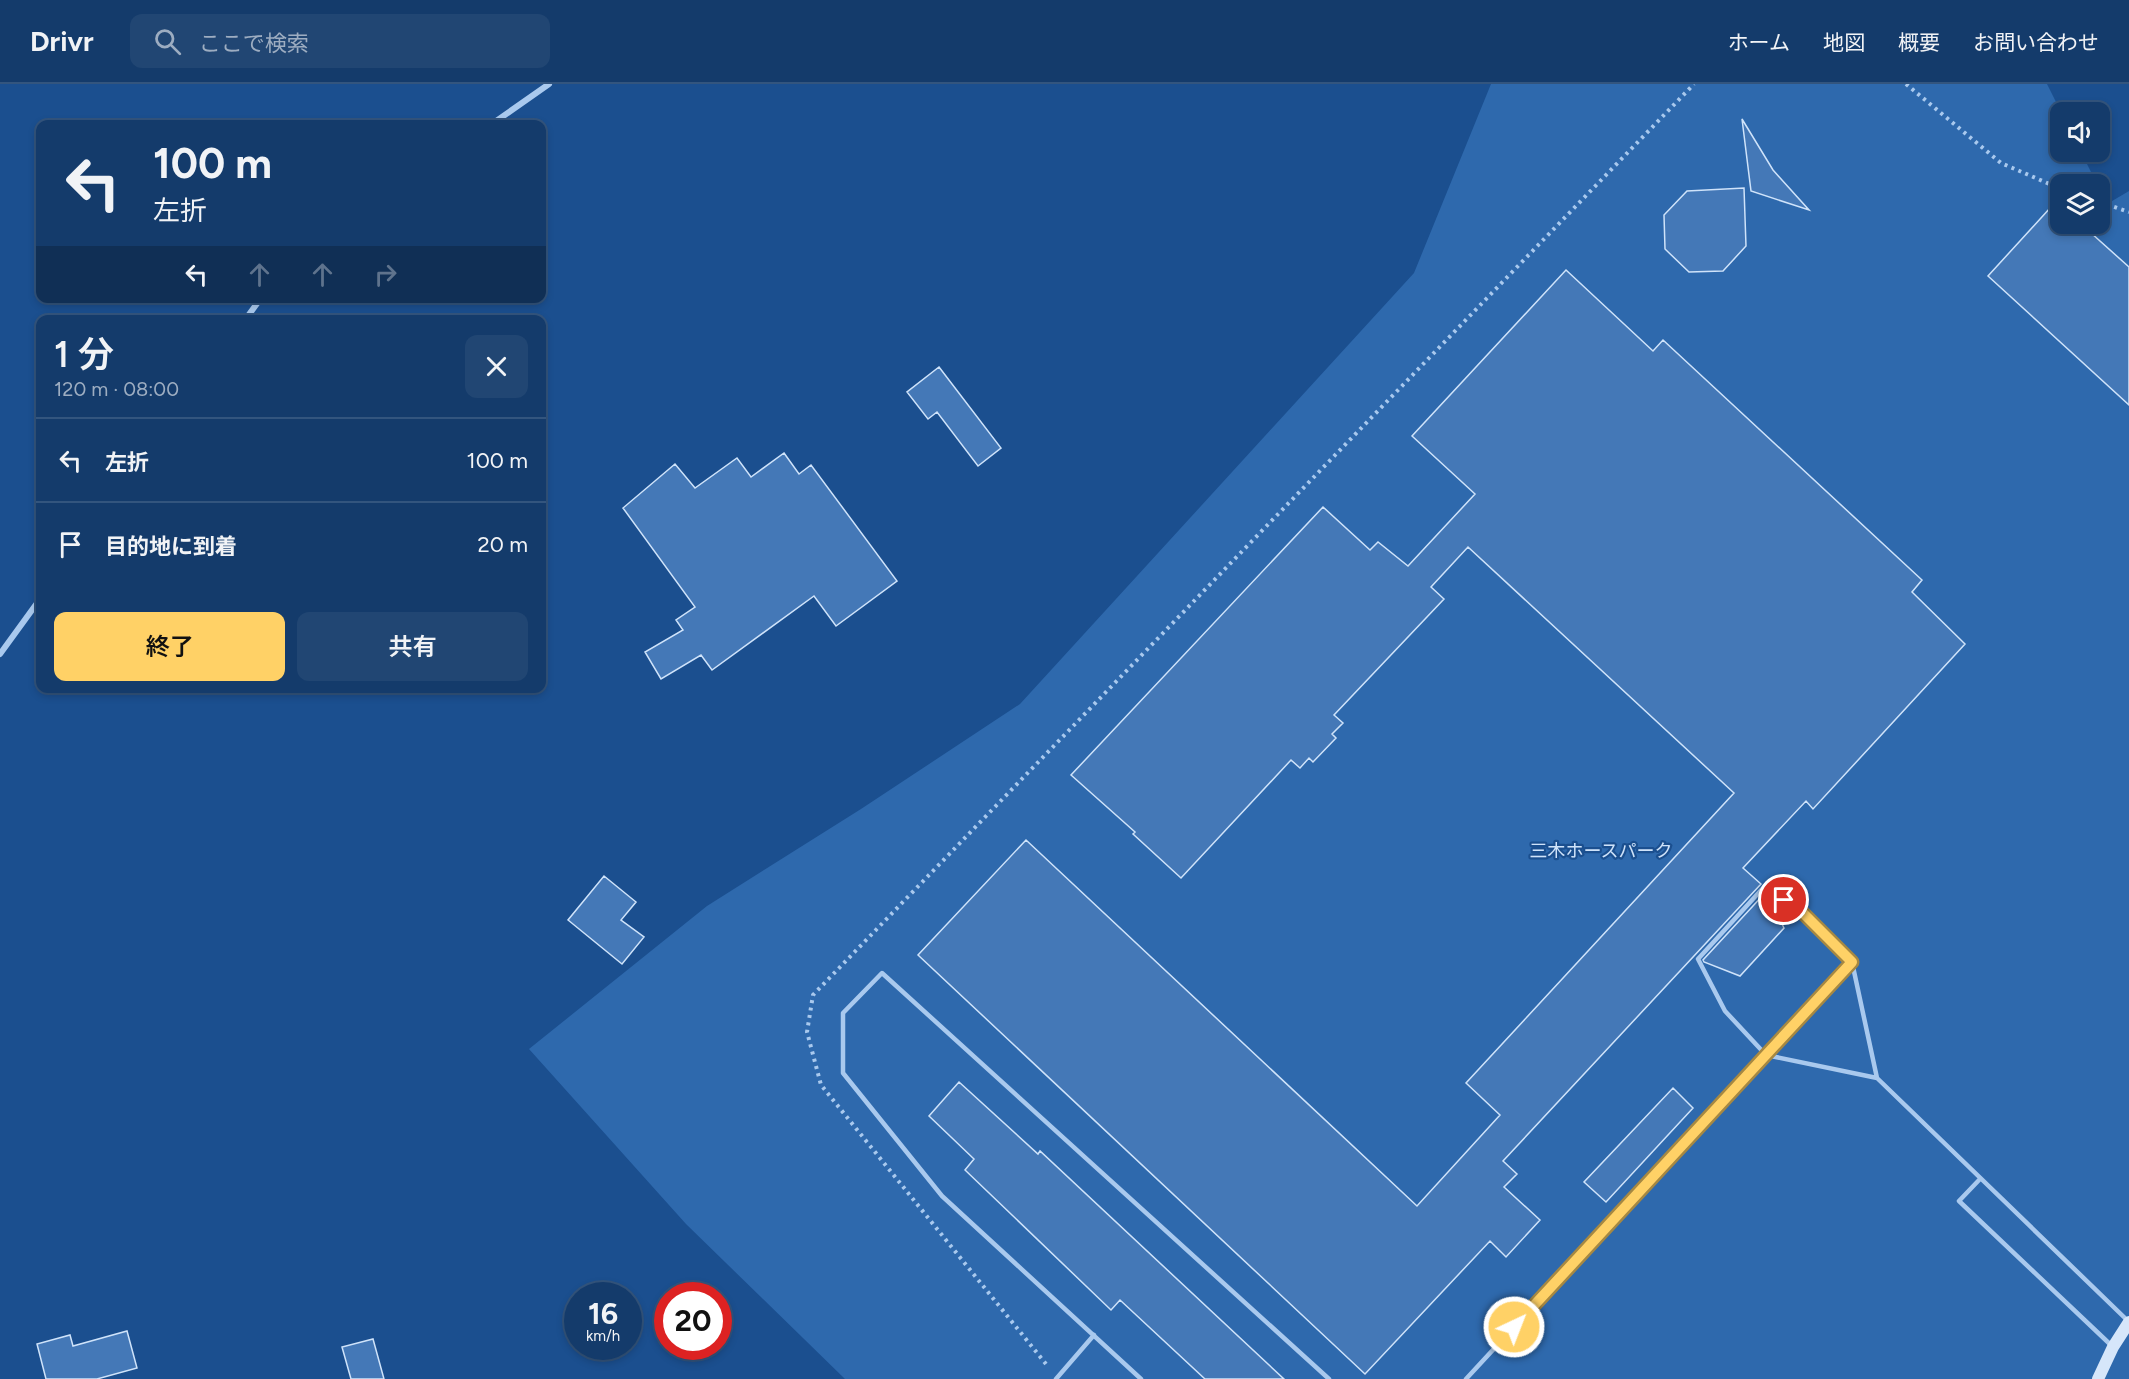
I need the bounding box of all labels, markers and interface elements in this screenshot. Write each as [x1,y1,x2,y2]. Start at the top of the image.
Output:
search box [130,14,550,68]
text: Drivr [30,24,94,58]
icon: search [151,25,184,58]
text: ここで検索 [199,30,309,57]
text: ホーム [1728,30,1790,55]
text: 地図 [1823,30,1865,55]
text: 概要 [1898,30,1940,55]
text: お問い合わせ [1973,30,2099,55]
map controls [2050,102,2110,234]
button: sound [2050,102,2110,162]
text: 100 m [153,138,272,189]
icon: left [54,144,132,222]
button: layers [2050,174,2110,234]
text: 左折 [153,194,207,227]
icon: left [180,258,213,291]
icon: ahead [243,258,276,291]
icon: ahead [306,258,339,291]
icon: right [369,258,402,291]
text: 1 分 [54,333,114,376]
button: close [465,335,528,398]
text: 120 m · 08:00 [54,377,179,401]
icon: left [54,444,87,477]
text: 100 m [467,447,528,474]
text: 左折 [105,449,149,476]
icon: arrive [54,528,87,561]
text: 20 m [477,531,528,558]
text: 目的地に到着 [105,533,237,560]
button: 終了 [54,612,285,681]
button: 共有 [297,612,528,681]
park label: 三木ホースパーク [1529,840,1673,862]
pin [1758,874,1809,925]
icon: arrive [1767,883,1800,916]
speed limit sign: 20 [654,1282,732,1360]
text: 16 [588,1295,618,1332]
position arrow [1482,1295,1546,1359]
text: km/h [586,1327,620,1345]

